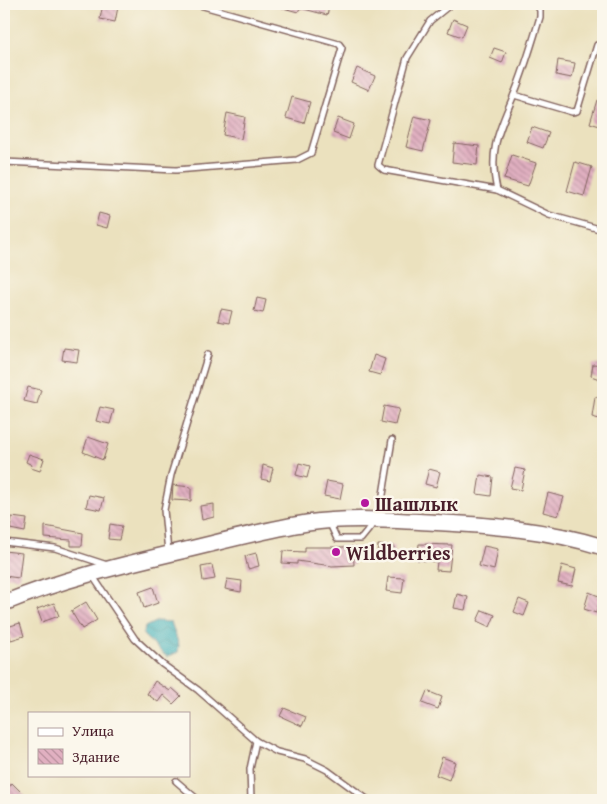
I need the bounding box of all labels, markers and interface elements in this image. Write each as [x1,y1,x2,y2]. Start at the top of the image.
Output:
place label: Шашлык [375,489,458,518]
marker: Шашлык [359,497,371,509]
place label: Wildberries [346,538,451,567]
marker: Wildberries [330,546,342,558]
legend [28,712,190,776]
text: Улица [72,720,115,741]
text: Здание [72,746,120,767]

